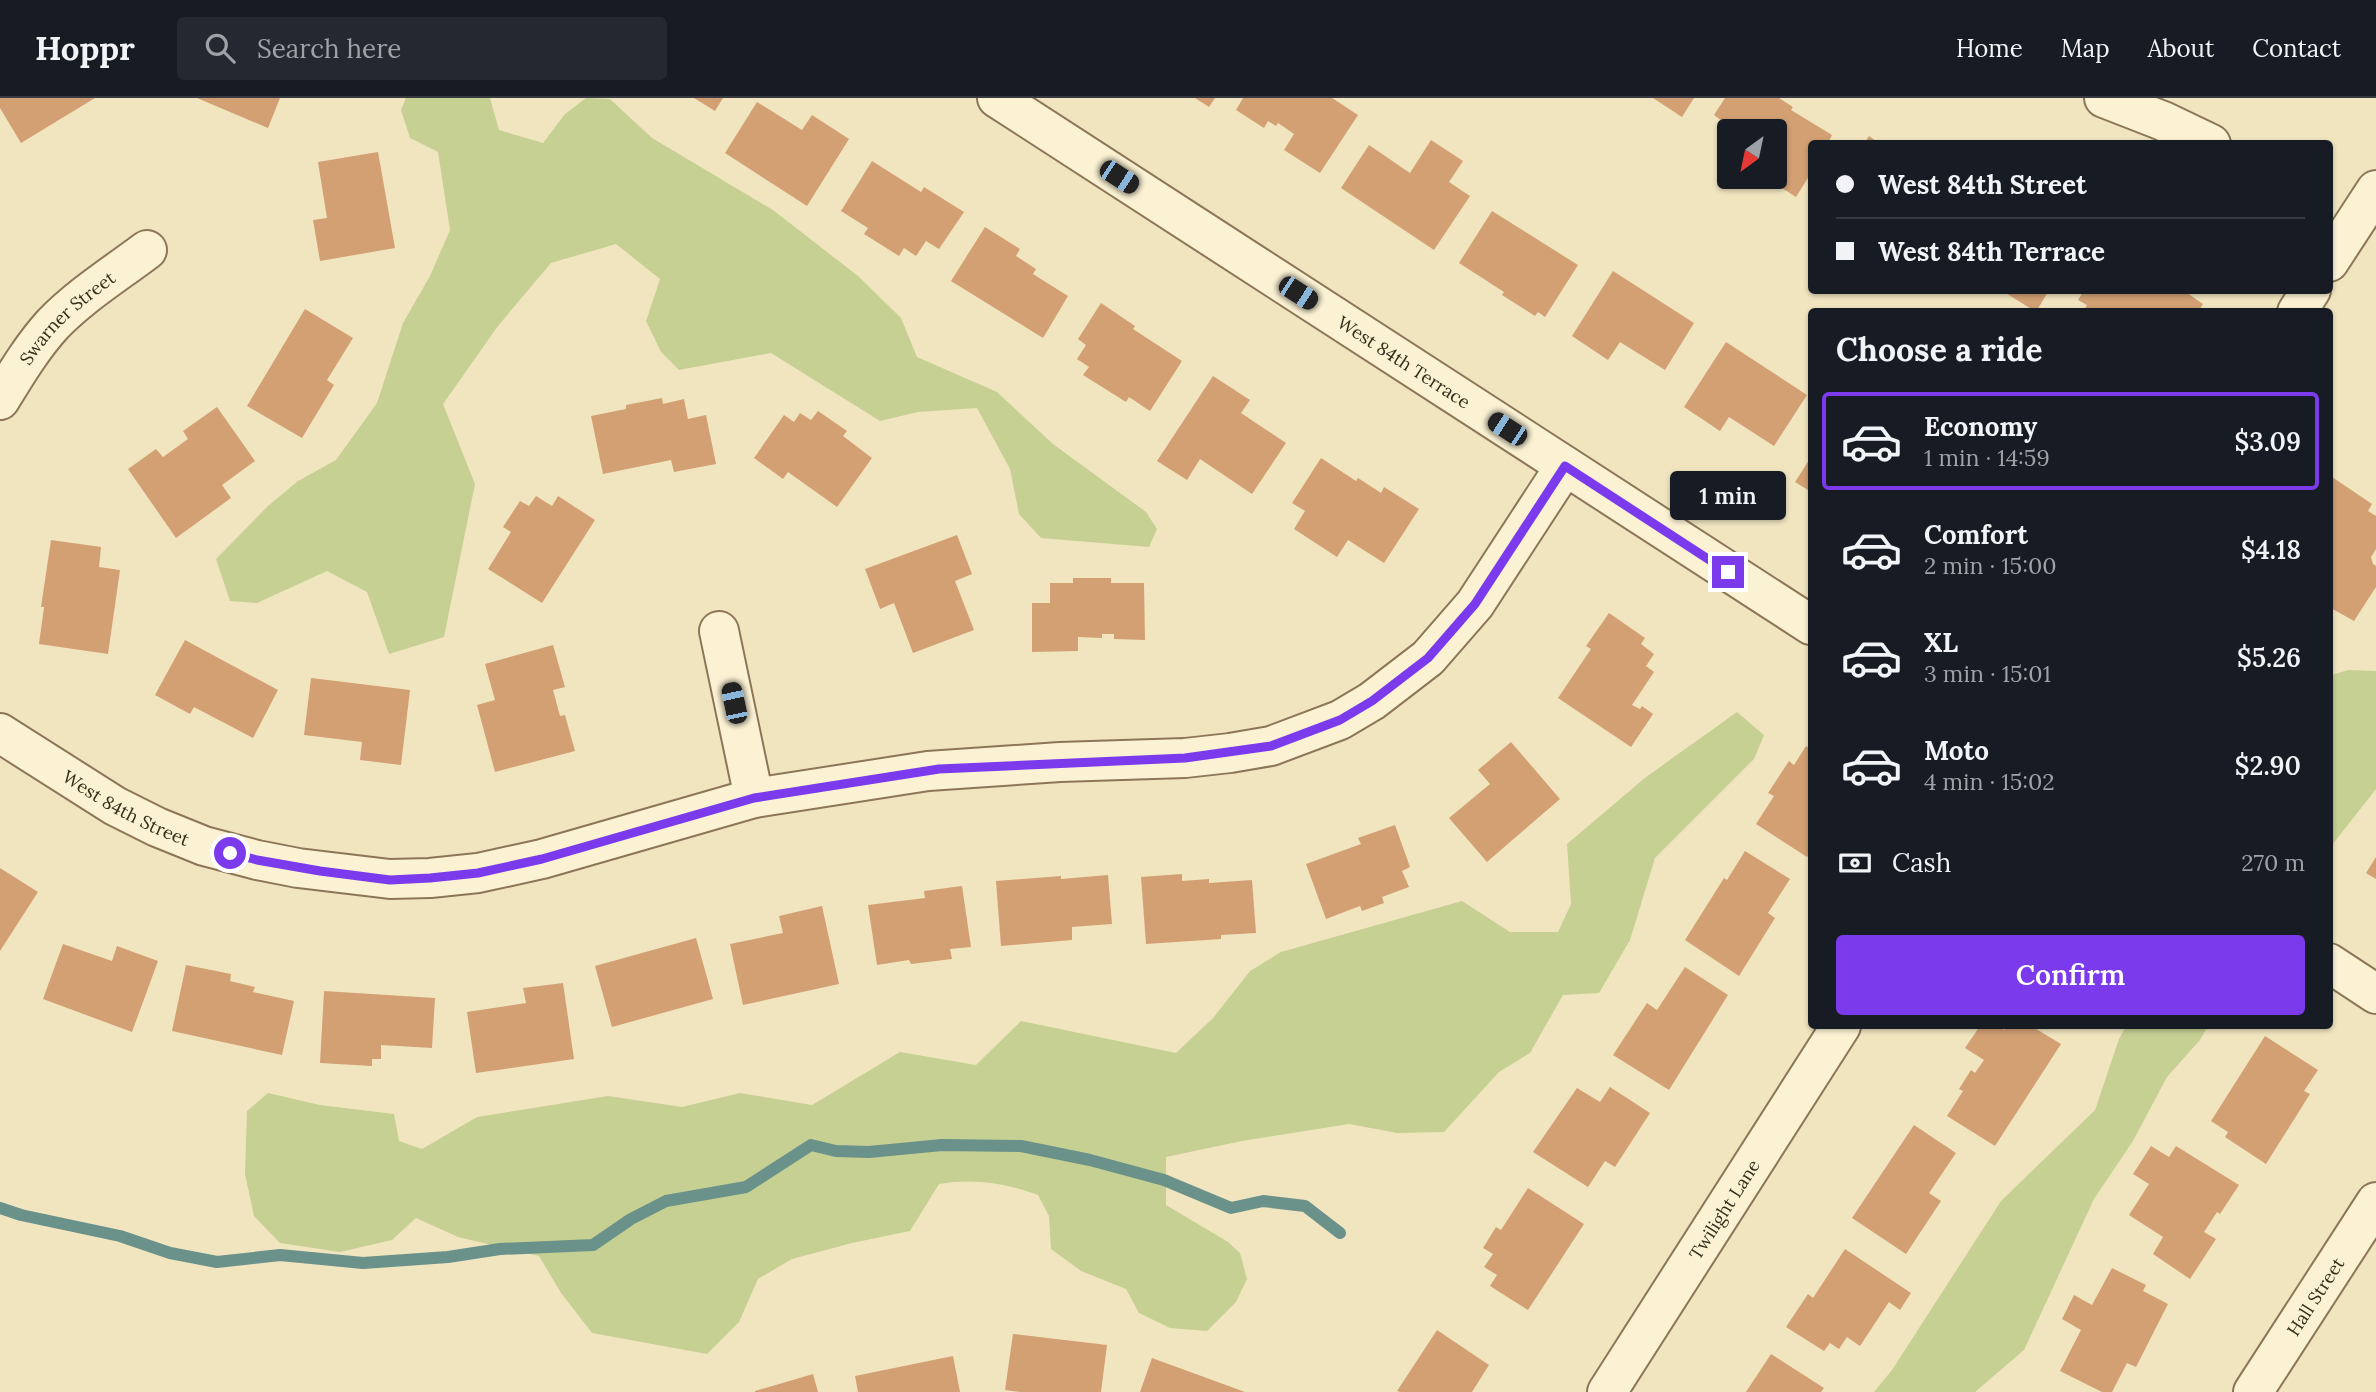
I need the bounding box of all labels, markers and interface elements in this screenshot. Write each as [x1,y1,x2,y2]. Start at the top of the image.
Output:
search box [177,17,667,80]
text: Hoppr [35,27,135,69]
icon: search [201,29,239,67]
text: Search here [257,32,401,65]
text: Home [1956,33,2023,64]
text: Map [2061,33,2110,64]
text: About [2148,33,2214,64]
text: Contact [2252,33,2341,64]
north arrow [1717,119,1787,189]
map controls [1717,119,1787,189]
car [1096,157,1143,197]
text: West 84th Street [1878,168,2087,201]
text: West 84th Terrace [1878,235,2105,268]
street label: Swarner Street [14,266,119,369]
car [1275,273,1322,313]
street label: West 84th Terrace [1333,310,1475,413]
text: Choose a ride [1836,329,2043,370]
car [1484,409,1531,449]
icon: car [1840,410,1903,473]
text: Economy [1924,410,2037,443]
text: $3.09 [2235,425,2301,458]
text: 1 min · 14:59 [1924,443,2050,472]
callout: 1 min [1670,470,1786,519]
text: 1 min [1699,481,1757,510]
icon: car [1840,518,1903,581]
text: Comfort [1924,518,2028,551]
text: $4.18 [2241,533,2301,566]
text: 2 min · 15:00 [1924,551,2056,580]
route end [1712,556,1744,588]
icon: car [1840,626,1903,689]
text: XL [1924,626,1958,659]
text: $5.26 [2237,641,2301,674]
text: 3 min · 15:01 [1924,659,2051,688]
car [720,680,749,726]
icon: car [1840,734,1903,797]
text: Moto [1924,734,1989,767]
text: $2.90 [2235,749,2301,782]
street label: West 84th Street [59,764,193,850]
text: 4 min · 15:02 [1924,767,2054,796]
route start [214,837,246,869]
icon: cash [1836,844,1874,882]
text: Cash [1892,846,1951,879]
text: 270 m [2241,848,2305,877]
button: Confirm [1836,935,2305,1015]
street label: Twilight Lane [1683,1155,1765,1264]
street label: Hall Street [2281,1253,2349,1340]

